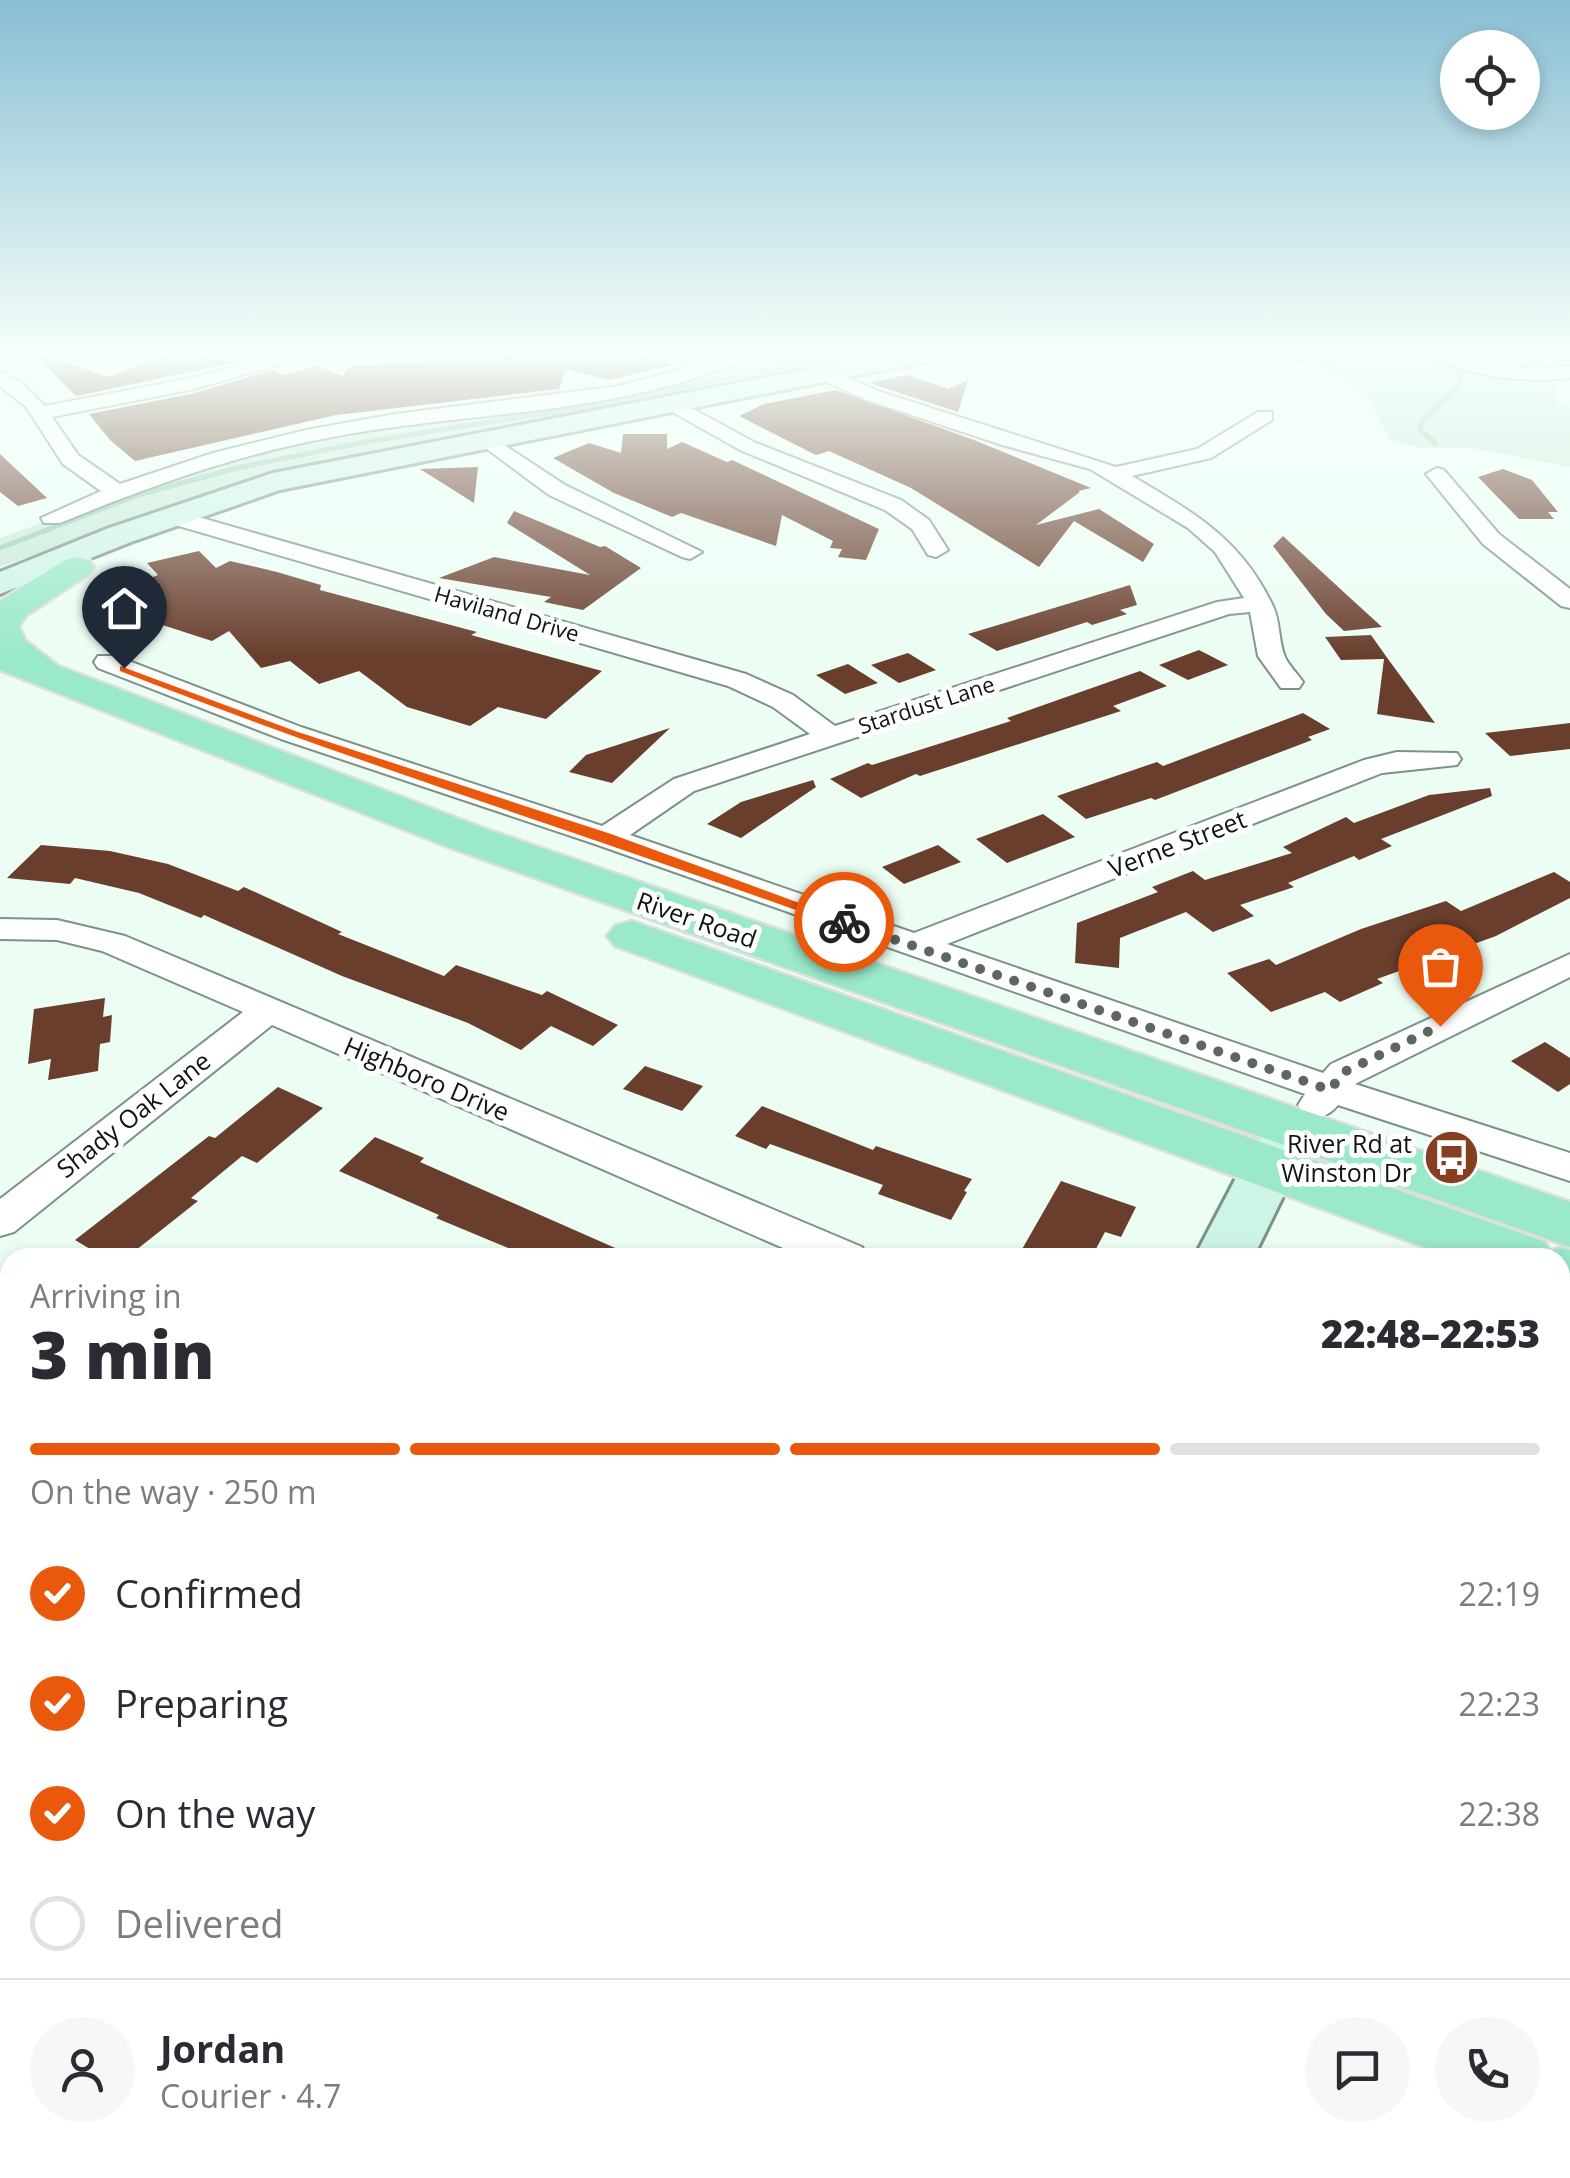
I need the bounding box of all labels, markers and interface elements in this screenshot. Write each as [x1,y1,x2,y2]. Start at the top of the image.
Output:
map controls [1440,30,1540,130]
button: locate [1440,30,1540,130]
pin [82,566,167,669]
street label: Haviland Drive [431,578,583,648]
icon: home [97,581,152,636]
street label: Stardust Lane [854,668,998,740]
street label: Verne Street [1103,801,1251,885]
courier [794,872,894,972]
street label: River Road [633,883,761,955]
icon: bike [817,895,872,950]
pin [1398,924,1483,1027]
icon: bag [1413,939,1468,994]
street label: Highboro Drive [339,1028,515,1128]
street label: Shady Oak Lane [49,1043,217,1185]
place label: River Rd at Winston Dr [1281,1126,1412,1189]
bus stop icon: River Rd at Winston Dr [1421,1127,1481,1187]
text: Arriving in [30,1274,182,1317]
text: 22:48–22:53 [1321,1307,1540,1359]
text: 3 min [30,1310,215,1398]
text: On the way · 250 m [30,1470,317,1513]
icon: check [30,1566,85,1621]
text: Confirmed [115,1567,303,1619]
text: 22:19 [1458,1572,1540,1615]
icon: check [30,1676,85,1731]
text: Preparing [115,1677,288,1729]
text: 22:23 [1458,1682,1540,1725]
icon: check [30,1786,85,1841]
text: On the way [115,1787,315,1839]
text: 22:38 [1458,1792,1540,1835]
text: Delivered [115,1897,284,1949]
button: person [30,2017,135,2122]
button: chat [1305,2017,1410,2122]
button: phone [1435,2017,1540,2122]
text: Jordan [160,2022,285,2074]
text: Courier · 4.7 [160,2074,341,2117]

